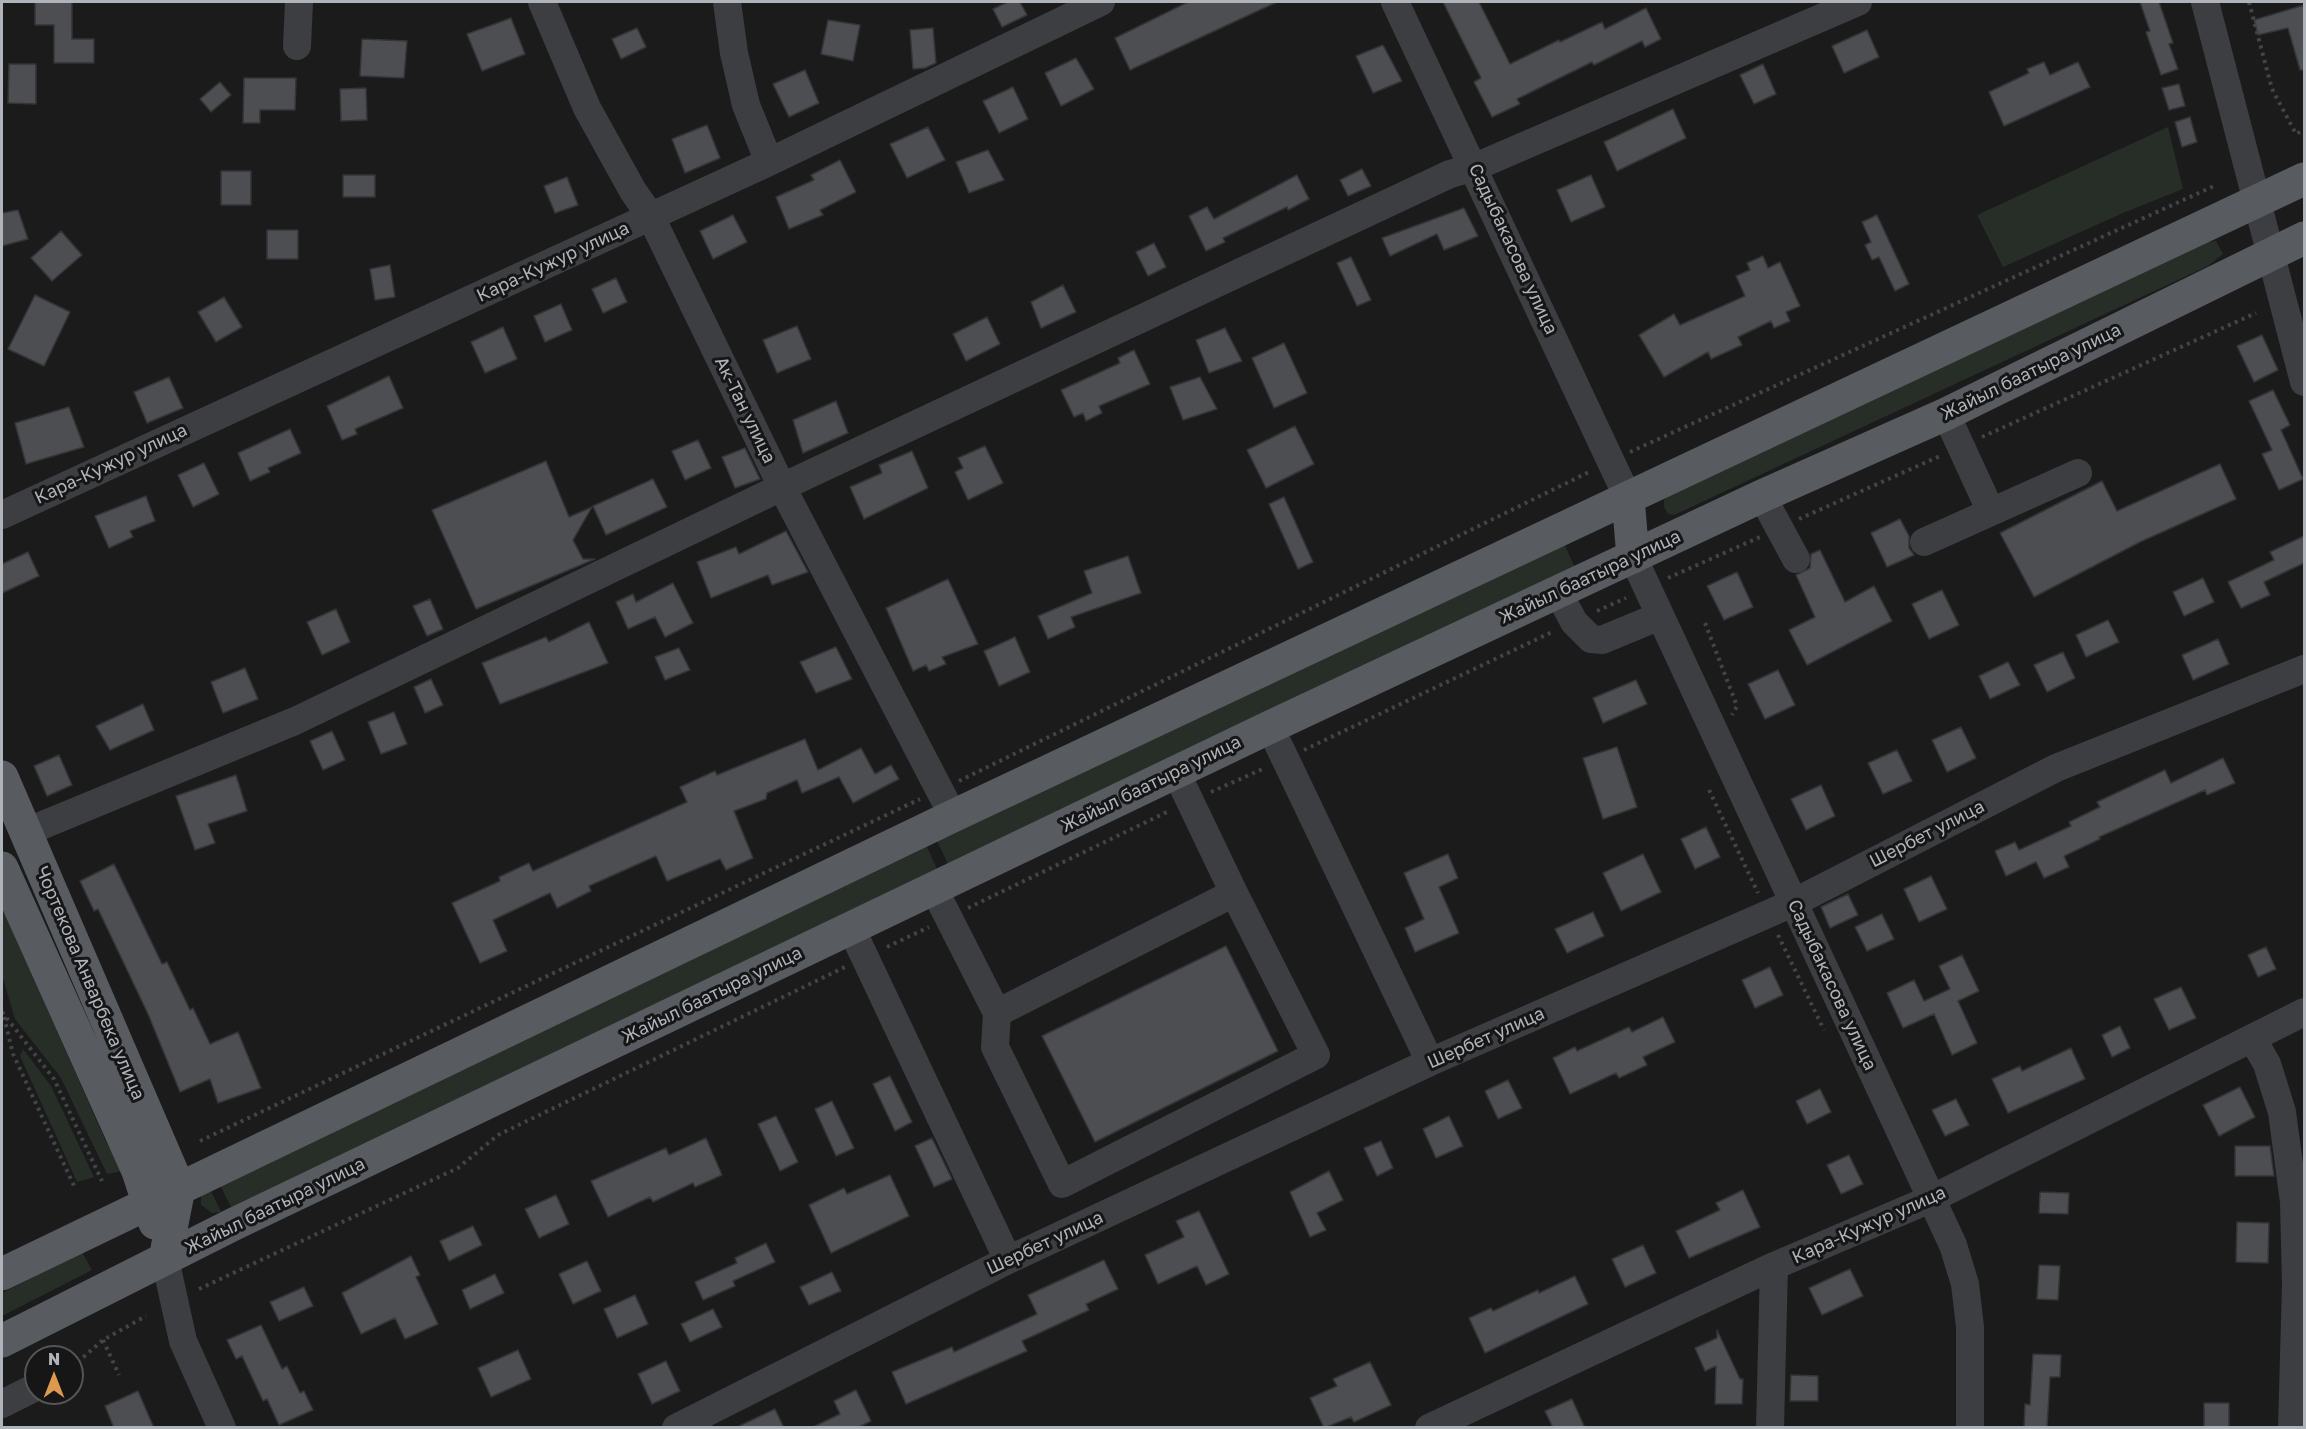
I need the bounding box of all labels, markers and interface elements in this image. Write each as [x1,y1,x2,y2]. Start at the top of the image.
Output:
street label: Садыбакасова улица [1464,160,1562,338]
street label: Кара-Кужур улица [473,217,633,307]
street label: Жайыл баатыра улица [1937,319,2125,425]
street label: Ак-Тан улица [710,353,780,467]
street label: Кара-Кужур улица [31,419,191,509]
street label: Жайыл баатыра улица [1496,525,1684,629]
street label: Жайыл баатыра улица [1057,731,1245,837]
street label: Шербет улица [1866,796,1988,872]
street label: Чортекова Анварбека улица [31,863,149,1103]
street label: Садыбакасова улица [1783,896,1881,1074]
street label: Жайыл баатыра улица [618,942,806,1048]
street label: Шербет улица [1424,1003,1548,1073]
street label: Жайыл баатыра улица [181,1153,369,1259]
street label: Кара-Кужур улица [1789,1181,1949,1269]
street label: Шербет улица [983,1207,1107,1279]
north arrow [24,1345,84,1405]
text: N [48,1349,60,1369]

